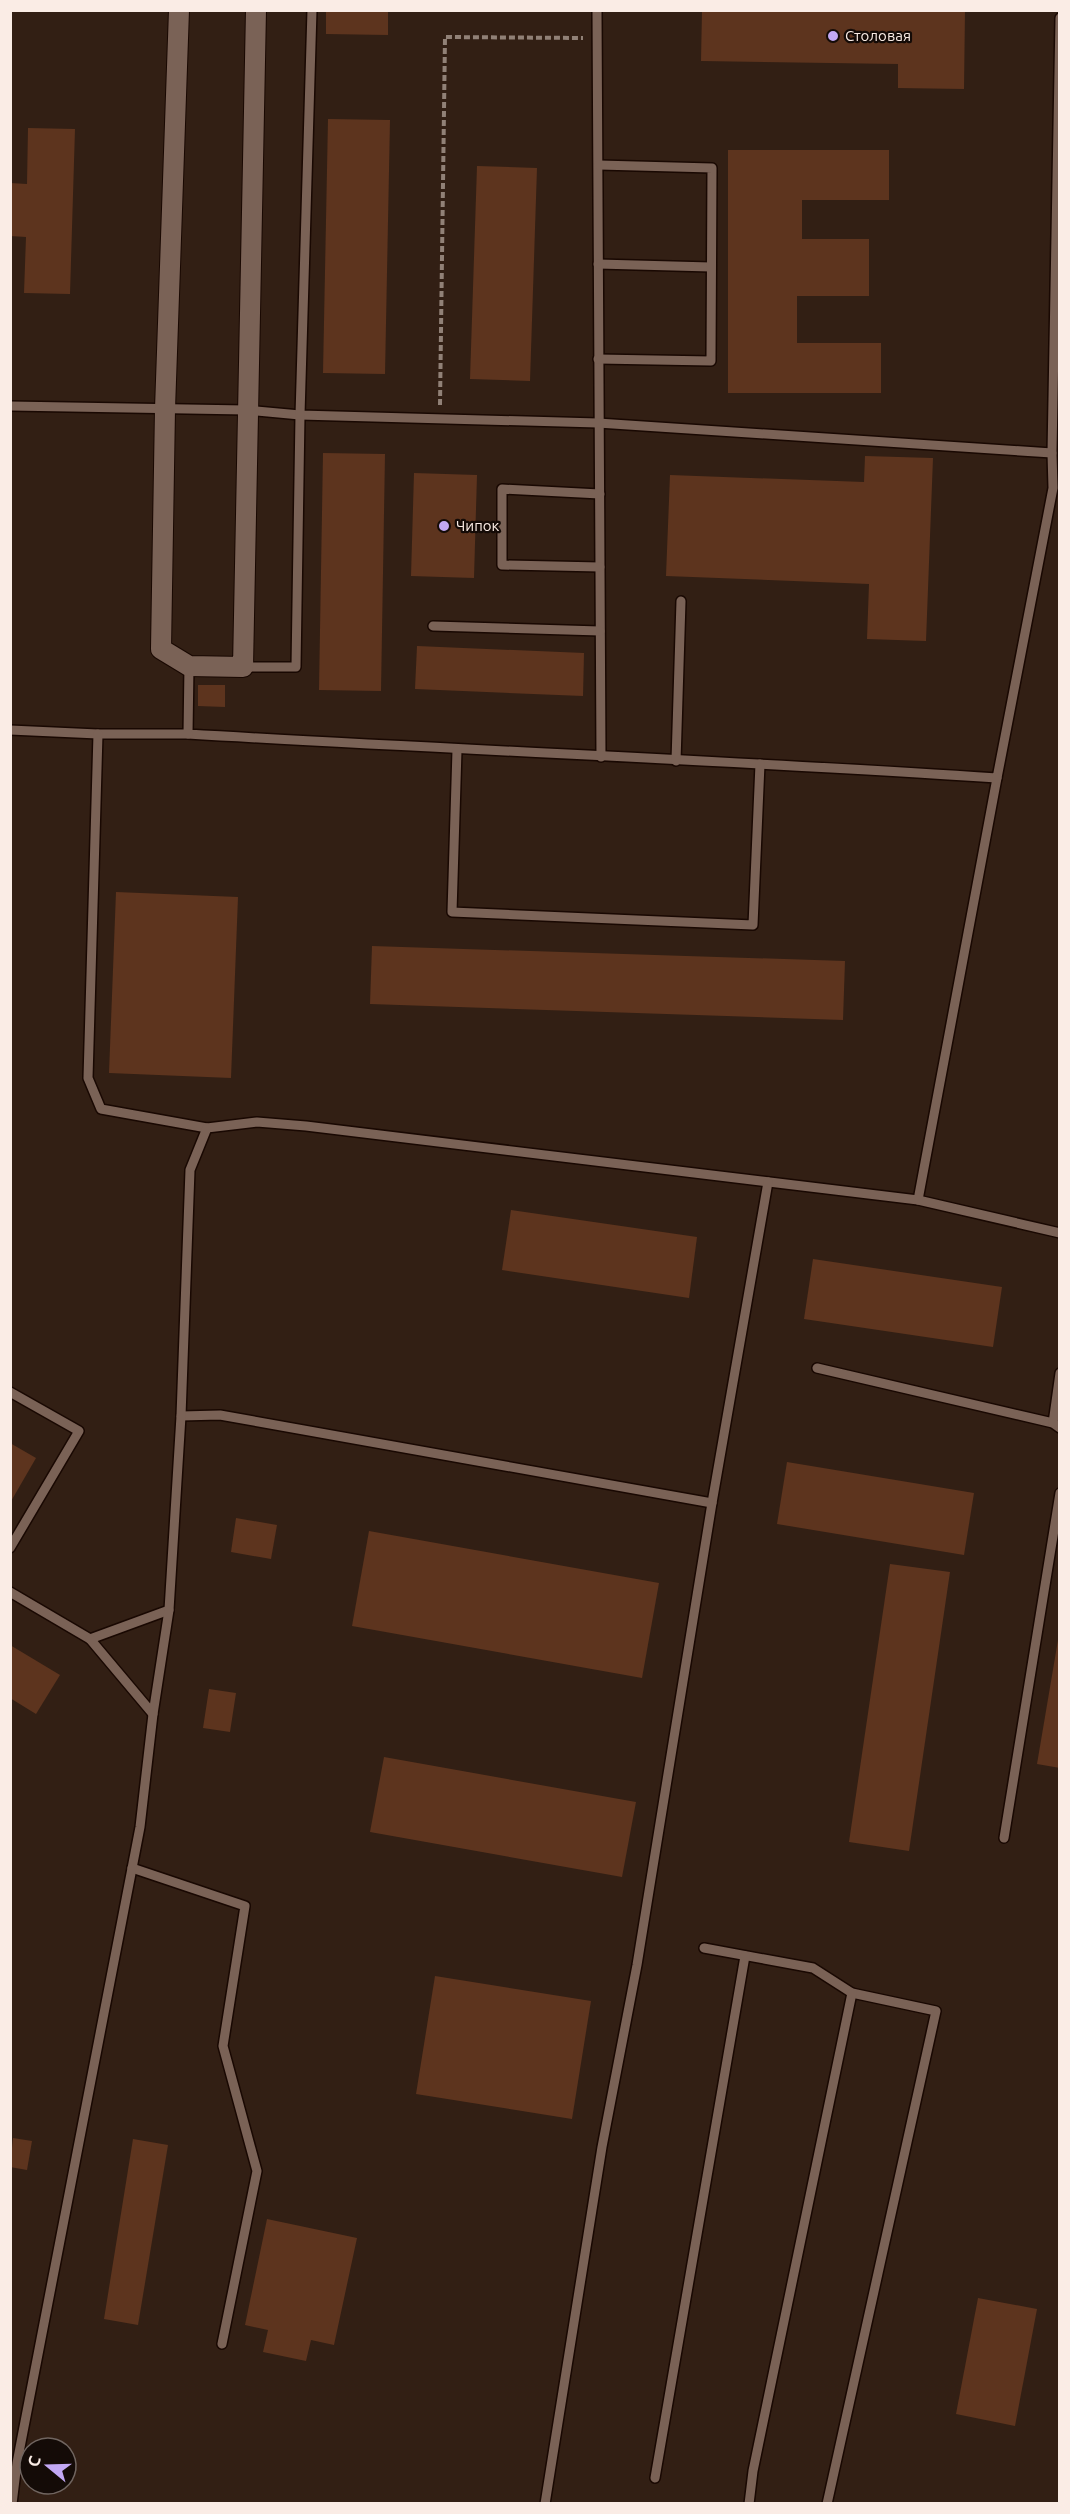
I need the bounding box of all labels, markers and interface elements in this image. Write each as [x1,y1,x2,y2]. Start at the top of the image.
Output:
place label: Столовая [845,27,911,44]
marker: Столовая [826,29,840,43]
place label: Чипок [456,517,500,534]
marker: Чипок [437,519,451,533]
north arrow [18,2436,78,2496]
text: С [24,2453,44,2469]

